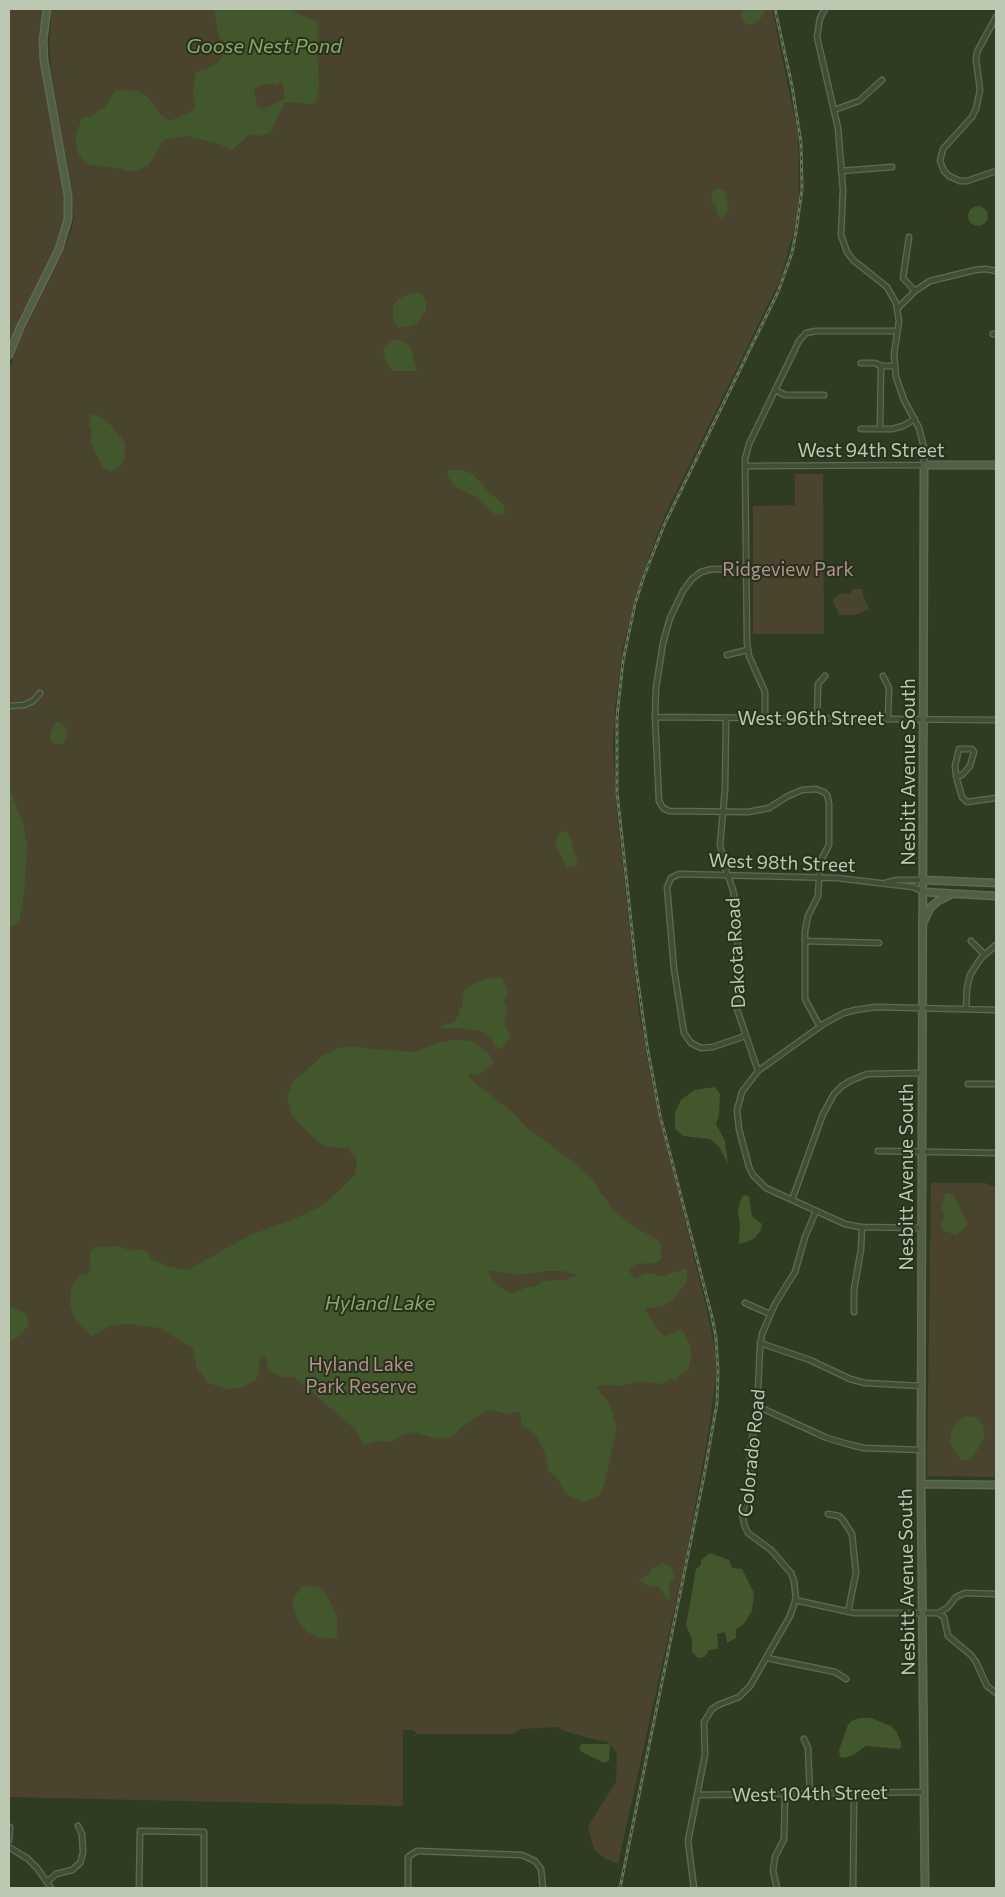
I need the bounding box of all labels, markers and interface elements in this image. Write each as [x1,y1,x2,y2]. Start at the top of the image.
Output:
water label: Goose Nest Pond [186,34,342,58]
street label: West 94th Street [797,440,945,462]
park label: Ridgeview Park [722,559,854,581]
street label: Nesbitt Avenue South [898,678,920,866]
street label: West 96th Street [737,708,885,730]
street label: West 98th Street [708,849,856,877]
street label: Dakota Road [722,897,750,1009]
street label: Nesbitt Avenue South [896,1083,918,1271]
water label: Hyland Lake [325,1291,435,1315]
park label: Hyland Lake Park Reserve [305,1354,417,1398]
street label: Colorado Road [734,1388,770,1518]
street label: Nesbitt Avenue South [894,1488,920,1676]
street label: West 104th Street [732,1781,888,1807]

